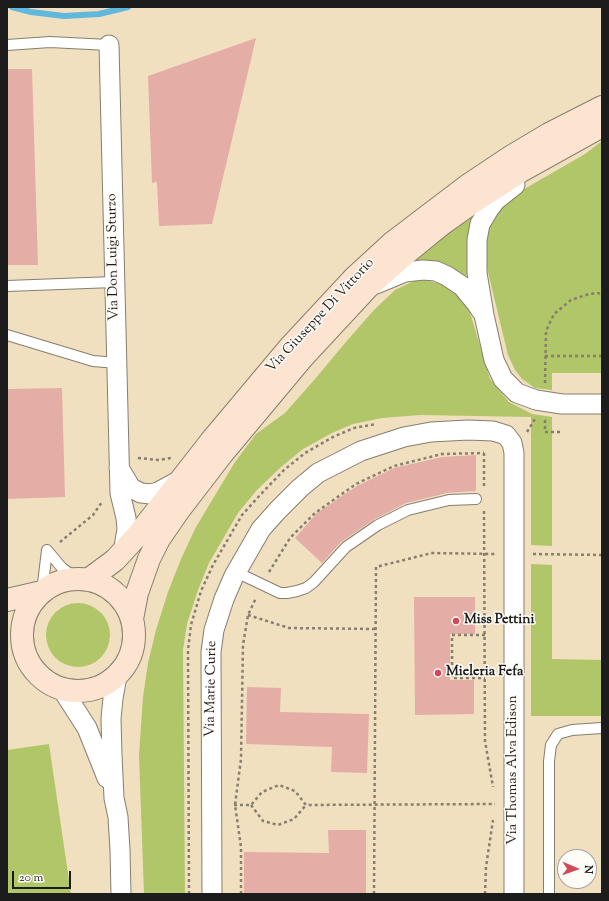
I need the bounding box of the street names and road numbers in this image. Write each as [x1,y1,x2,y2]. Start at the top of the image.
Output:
street label: Via Don Luigi Sturzo [104,193,124,321]
street label: Via Giuseppe Di Vittorio [264,255,378,377]
street label: Via Marie Curie [203,641,221,737]
street label: Via Thomas Alva Edison [506,695,522,845]

